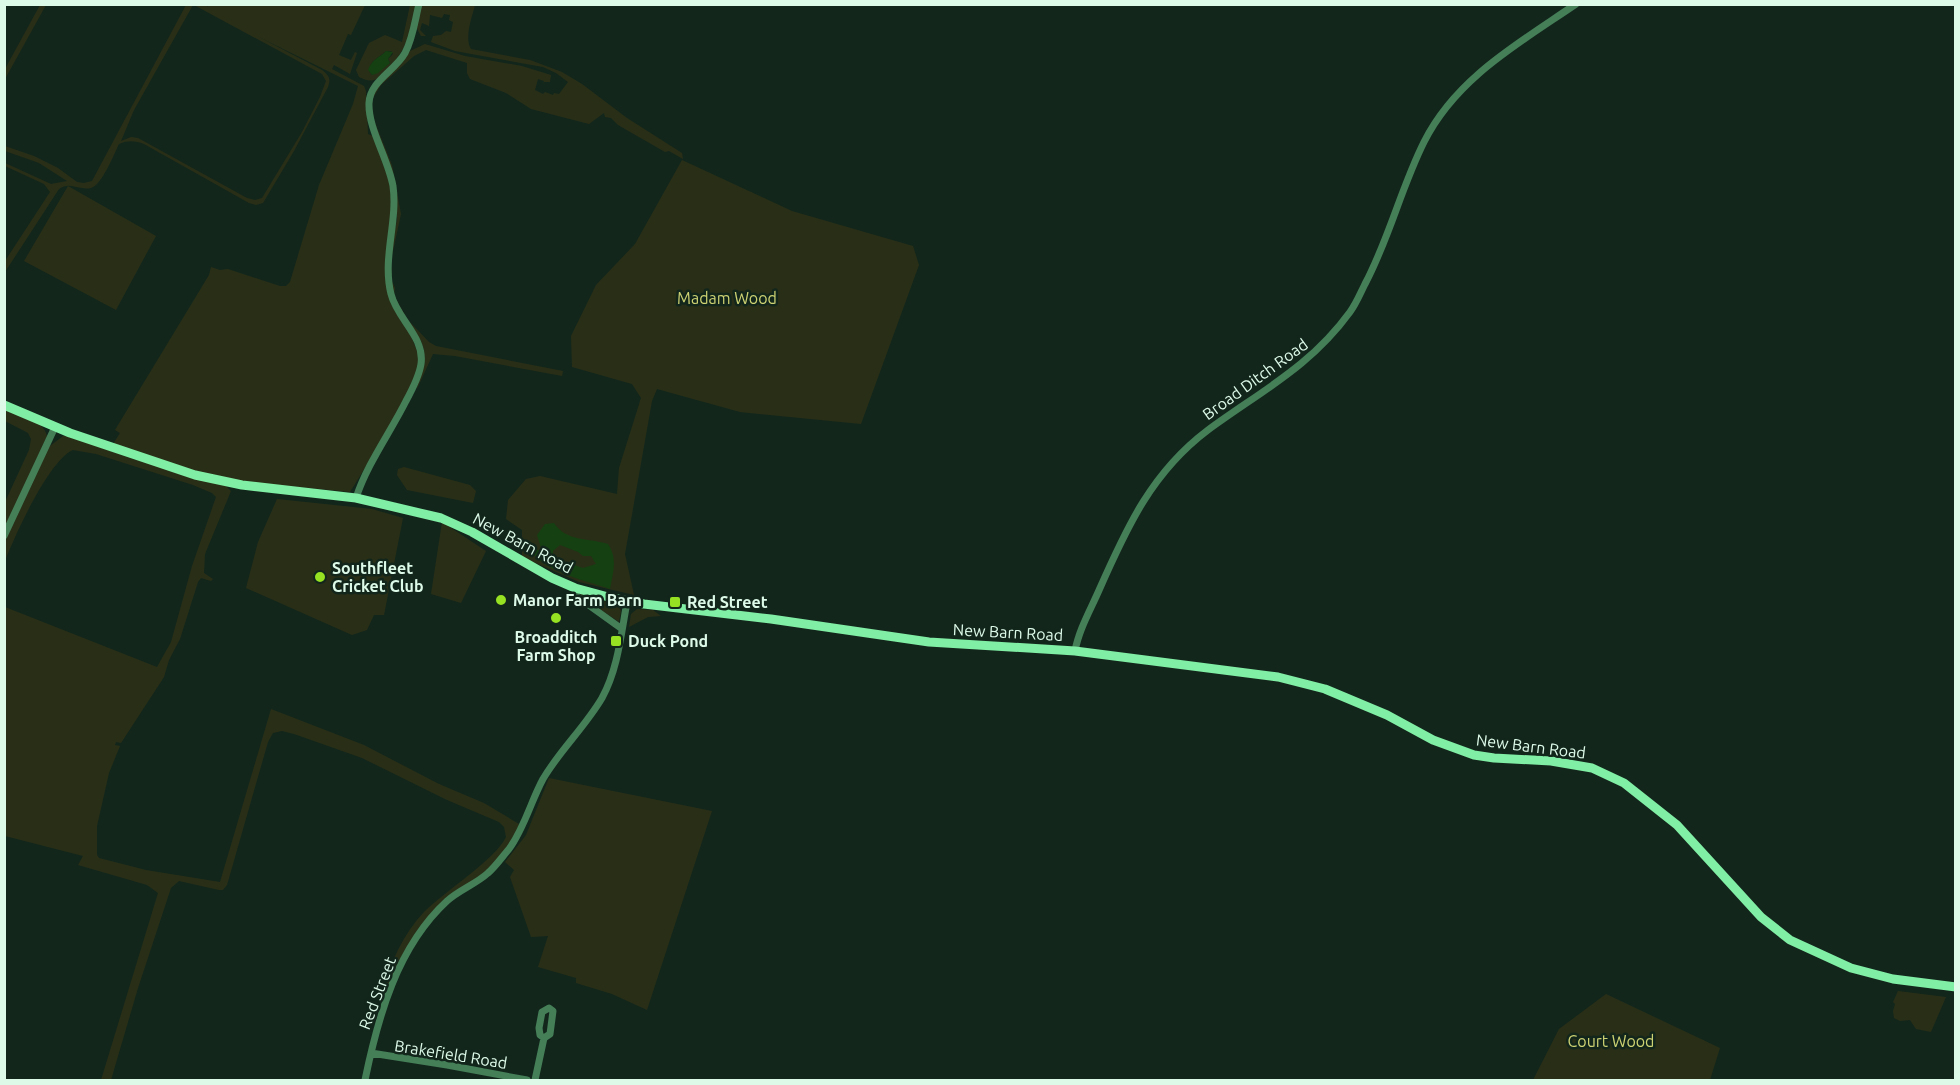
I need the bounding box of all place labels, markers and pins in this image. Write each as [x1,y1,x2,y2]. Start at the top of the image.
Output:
place label: Southfleet Cricket Club [332,559,424,595]
marker: Southfleet Cricket Club [313,570,327,584]
place label: Manor Farm Barn [513,591,642,609]
marker: Manor Farm Barn [494,593,508,607]
place label: Red Street [687,593,768,611]
marker: Red Street [668,595,682,609]
marker: Broadditch Farm Shop [549,611,563,625]
place label: Broadditch Farm Shop [515,628,597,664]
place label: Duck Pond [628,632,708,650]
marker: Duck Pond [609,634,623,648]

